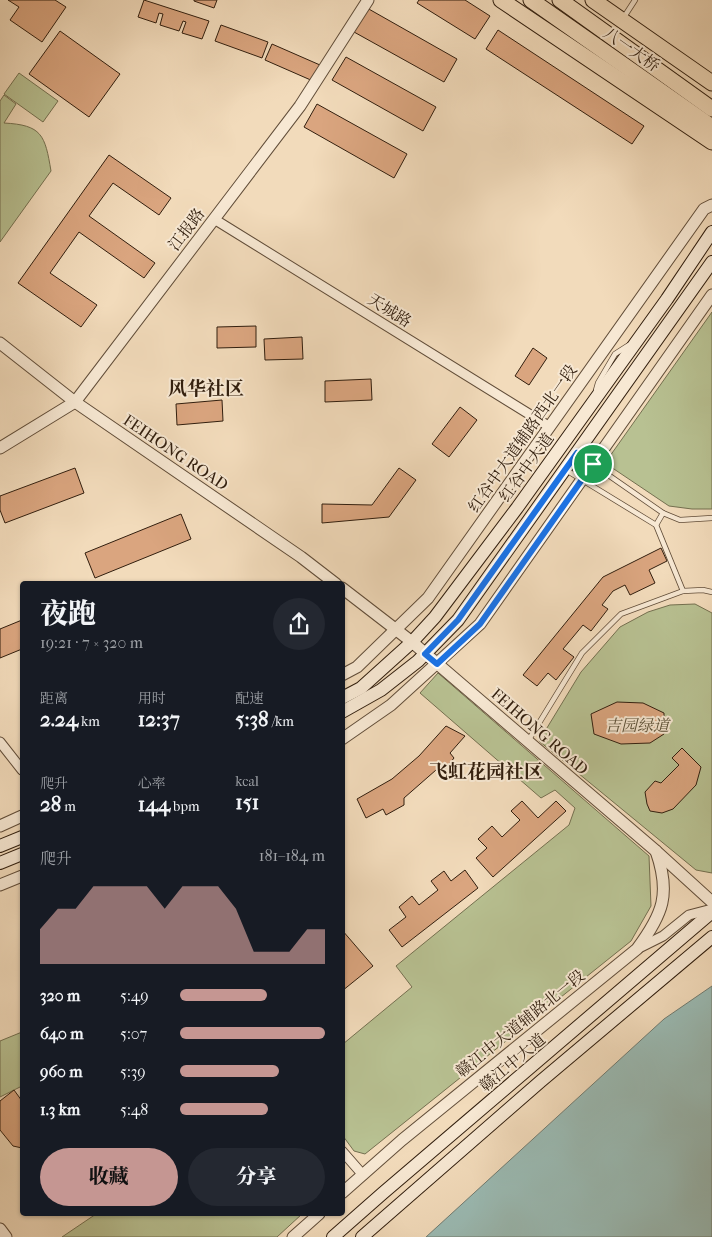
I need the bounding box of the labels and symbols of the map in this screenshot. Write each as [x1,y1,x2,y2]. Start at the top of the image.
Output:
street label: 八一大桥 [600,23,663,76]
street label: 江报路 [164,204,208,254]
street label: 天城路 [364,290,415,331]
street label: 红谷中大道辅路西北一段 [464,360,580,516]
district label: 风华社区 [168,378,244,400]
street label: FEIHONG ROAD [120,410,232,494]
street label: 红谷中大道 [495,429,557,505]
pin [572,443,614,485]
street label: FEIHONG ROAD [487,684,592,779]
park label: 吉园绿道 [605,716,671,735]
district label: 飞虹花园社区 [429,761,543,783]
street label: 赣江中大道辅路北一段 [452,965,588,1081]
street label: 赣江中大道 [475,1029,549,1095]

